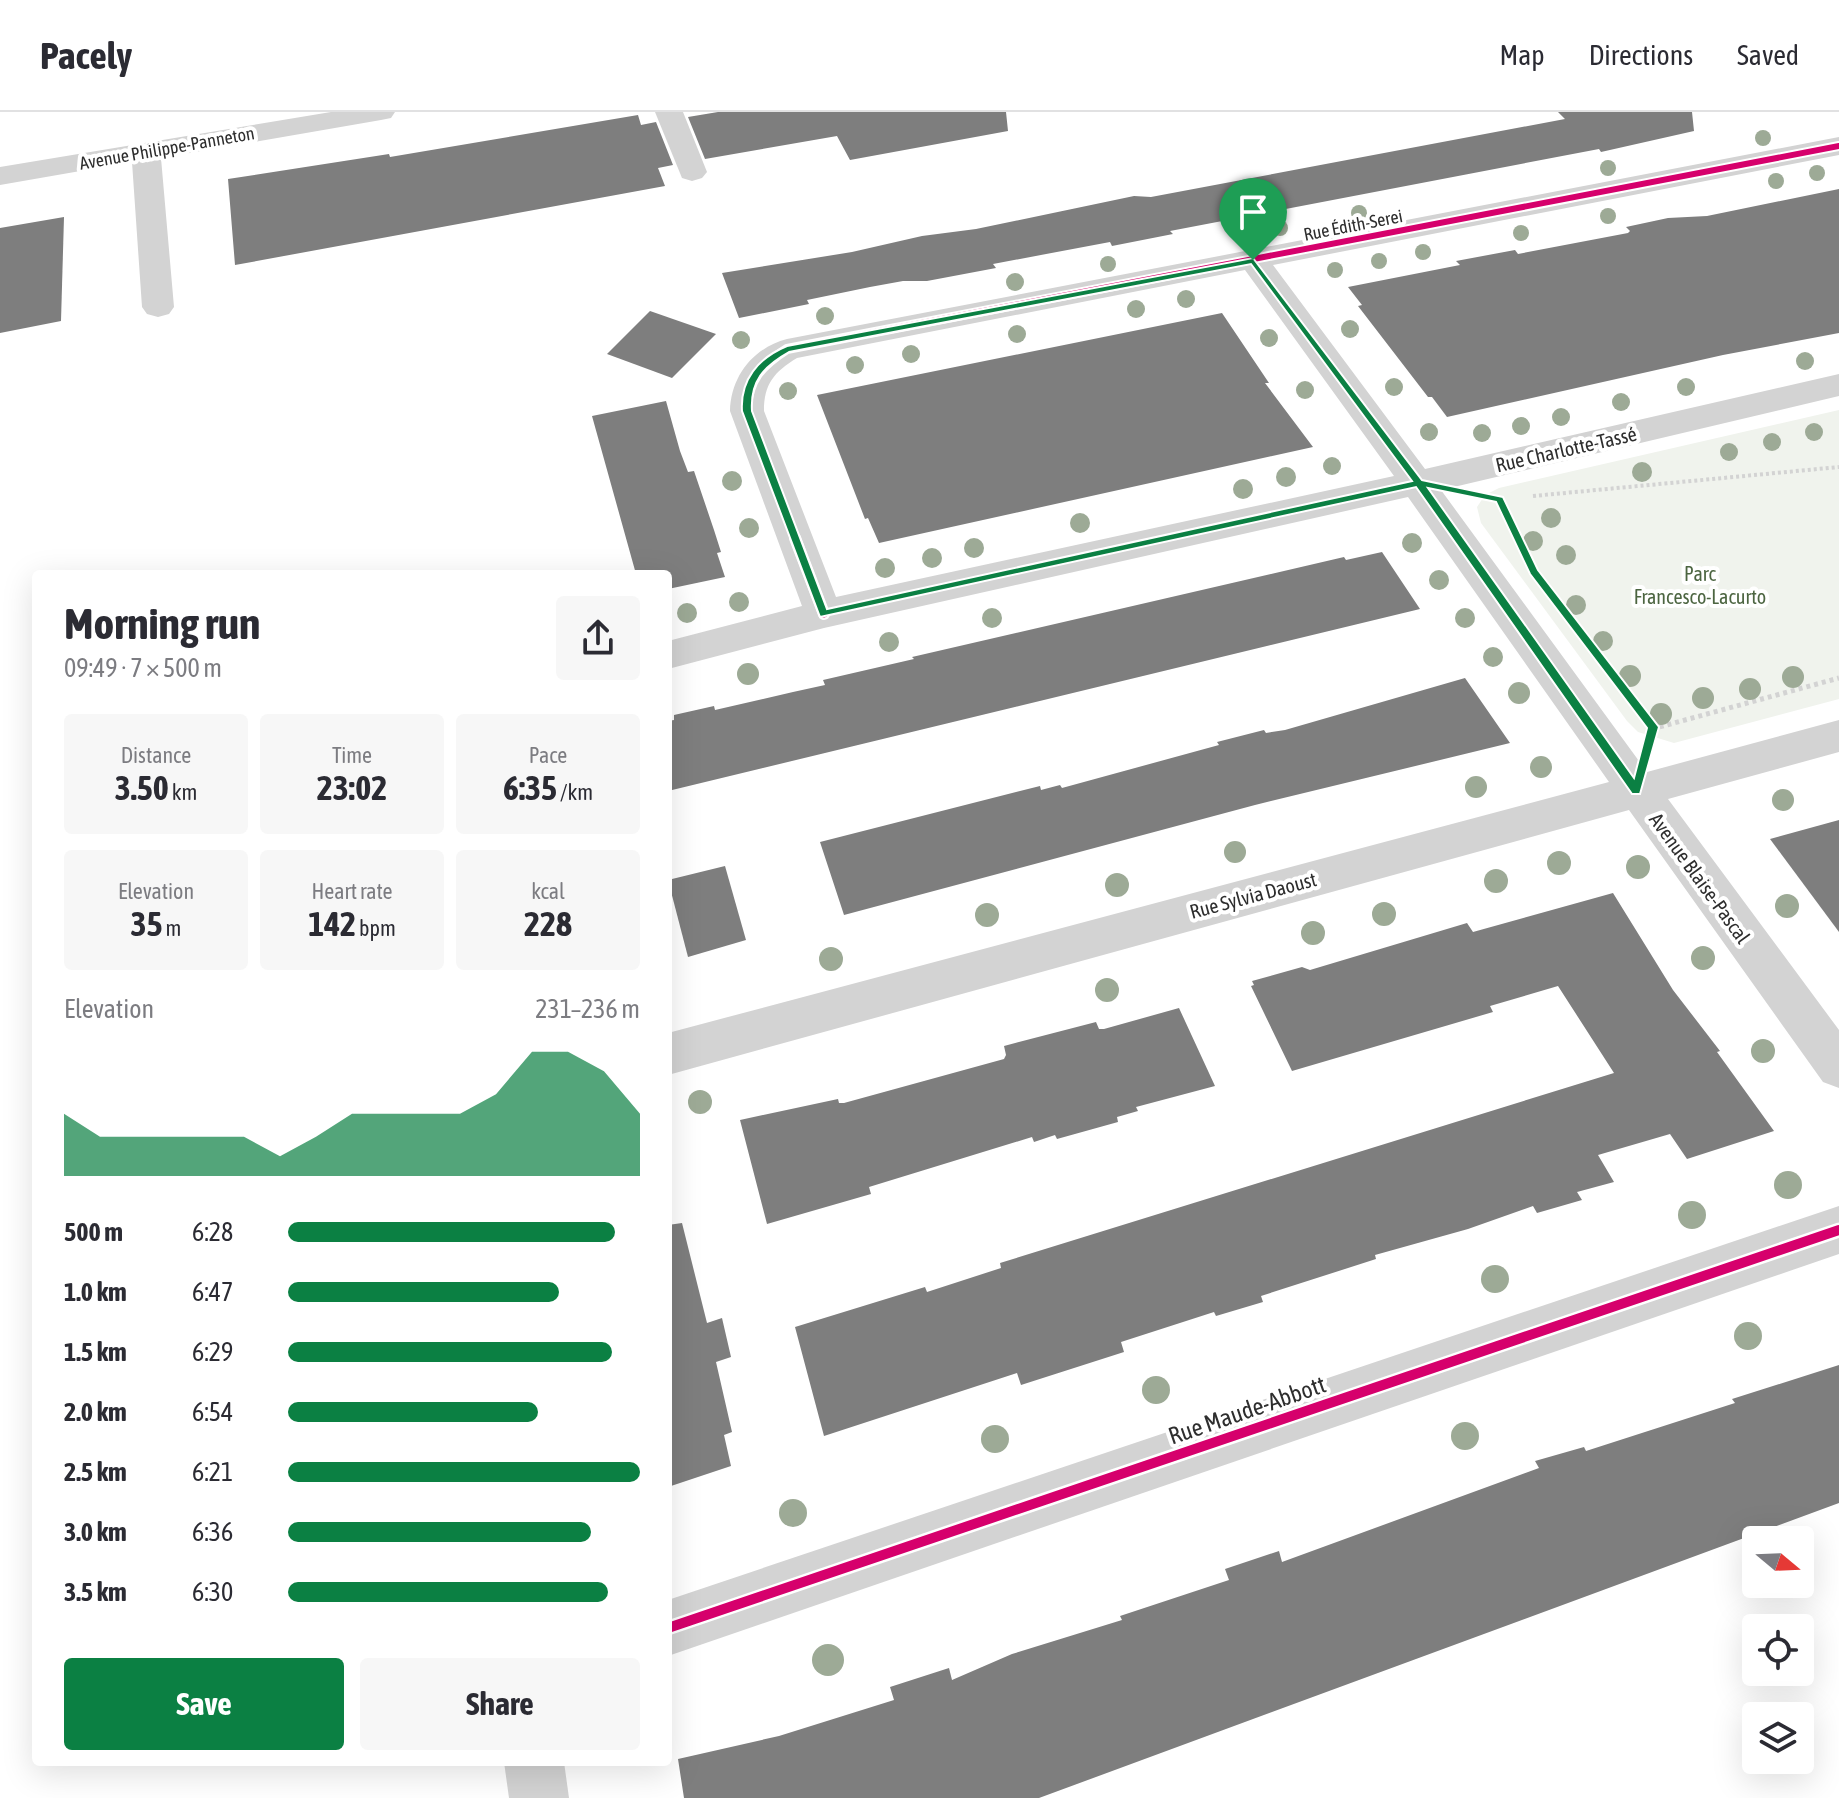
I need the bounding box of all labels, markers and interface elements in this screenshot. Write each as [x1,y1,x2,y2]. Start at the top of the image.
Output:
text: Pacely [40,34,132,77]
text: Map [1500,39,1545,71]
text: Directions [1589,39,1693,71]
text: Saved [1737,39,1799,71]
street label: Avenue Philippe-Panneton [78,122,256,174]
pin [1219,178,1287,260]
icon: arrive [1231,190,1275,234]
street label: Rue Édith-Serei [1302,205,1404,245]
street label: Rue Charlotte-Tassé [1493,422,1639,476]
park label: Parc Francesco-Lacurto [1634,562,1766,608]
button: share [556,596,640,680]
text: Morning run [64,598,260,648]
text: 09:49 · 7 × 500 m [64,653,222,683]
text: Distance [121,742,191,768]
text: Time [332,742,372,768]
text: Pace [529,742,567,768]
text: 3.50 [115,768,169,807]
text: 23:02 [317,768,387,807]
text: 6:35 [503,768,557,807]
text: km [169,779,197,805]
text: /km [557,779,593,805]
street label: Avenue Blaise-Pascal [1645,808,1755,948]
street label: Rue Sylvia Daoust [1187,867,1319,923]
text: Elevation [118,878,194,904]
text: Heart rate [311,878,393,904]
text: kcal [531,878,565,904]
text: 35 [131,904,163,943]
text: 142 [308,904,356,943]
text: 228 [524,904,572,943]
text: m [163,915,181,941]
text: bpm [356,915,396,941]
text: Elevation [64,994,154,1024]
text: 231–236 m [535,994,640,1024]
text: 500 m [64,1217,123,1247]
text: 6:28 [192,1217,233,1247]
text: 1.0 km [64,1277,127,1307]
text: 6:47 [192,1277,233,1307]
text: 1.5 km [64,1337,127,1367]
text: 6:29 [192,1337,233,1367]
street label: Rue Maude-Abbott [1165,1370,1329,1450]
text: 2.0 km [64,1397,127,1427]
text: 6:54 [192,1397,233,1427]
text: 2.5 km [64,1457,127,1487]
text: 6:21 [192,1457,233,1487]
text: 3.0 km [64,1517,127,1547]
text: 6:36 [192,1517,233,1547]
north arrow [1742,1526,1814,1598]
map controls [1742,1526,1814,1774]
text: 3.5 km [64,1577,127,1607]
text: 6:30 [192,1577,233,1607]
button: locate [1742,1614,1814,1686]
button: Save [64,1658,344,1750]
button: Share [360,1658,640,1750]
button: layers [1742,1702,1814,1774]

